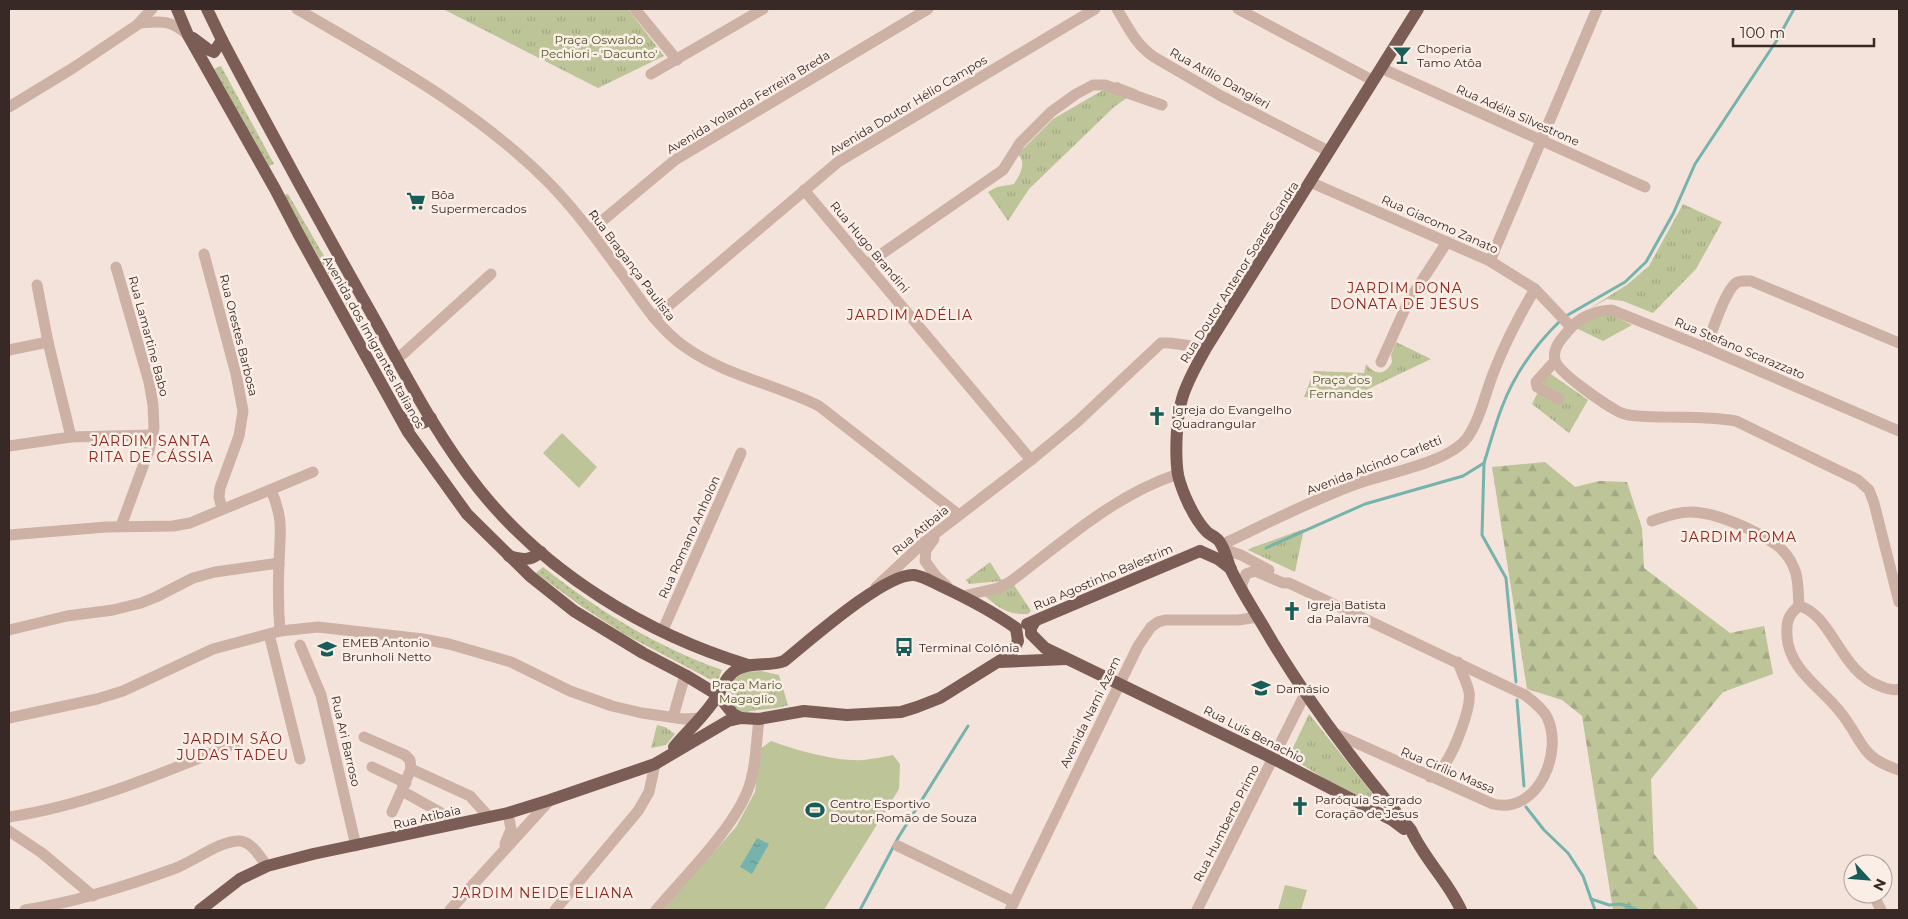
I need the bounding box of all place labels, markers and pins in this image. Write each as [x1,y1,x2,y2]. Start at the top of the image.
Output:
place label: Choperia Tamo Atôa [1417,41,1482,70]
bar icon: Choperia Tamo Atôa [1391,44,1413,66]
place label: Bôa Supermercados [431,187,527,216]
supermarket icon: Bôa Supermercados [405,190,427,212]
place label: Igreja do Evangelho Quadrangular [1172,402,1292,431]
church icon: Igreja do Evangelho Quadrangular [1146,405,1168,427]
place label: Igreja Batista da Palavra [1307,597,1386,626]
church icon: Igreja Batista da Palavra [1281,600,1303,622]
place label: EMEB Antonio Brunholi Netto [342,635,431,664]
bus stop icon: Terminal Colônia [893,636,915,658]
school or university icon: EMEB Antonio Brunholi Netto [316,638,338,660]
place label: Terminal Colônia [919,640,1020,655]
school or university icon: Damásio [1250,677,1272,699]
place label: Damásio [1276,681,1329,696]
place label: Paróquia Sagrado Coração de Jesus [1315,792,1422,821]
church icon: Paróquia Sagrado Coração de Jesus [1289,795,1311,817]
place label: Centro Esportivo Doutor Romão de Souza [830,796,977,825]
sports icon: Centro Esportivo Doutor Romão de Souza [804,799,826,821]

